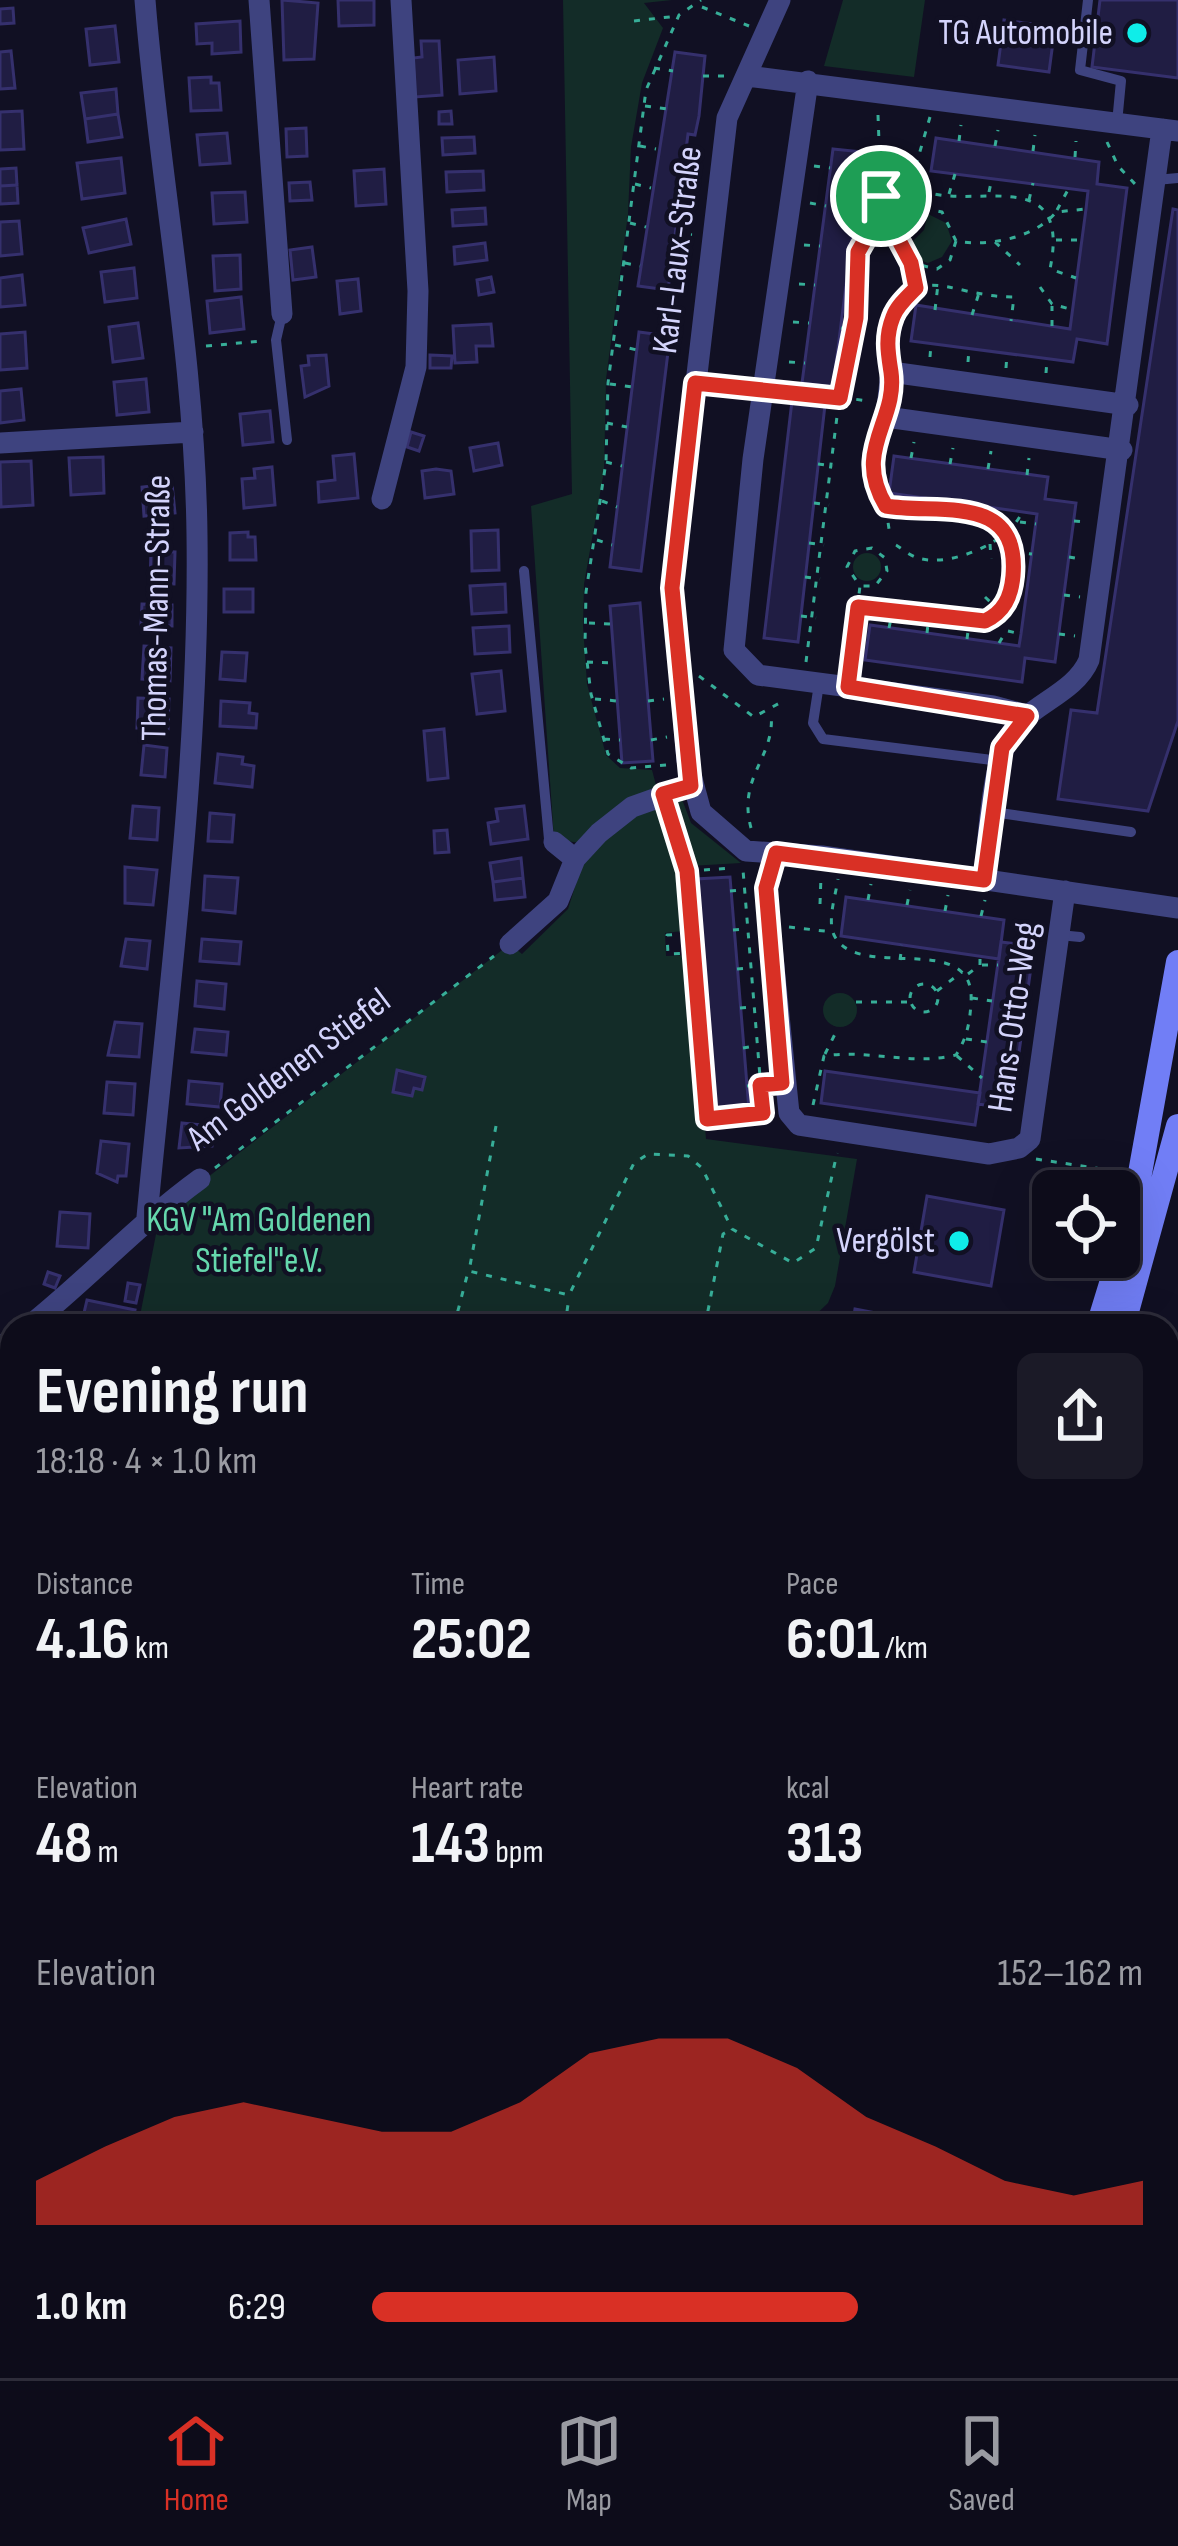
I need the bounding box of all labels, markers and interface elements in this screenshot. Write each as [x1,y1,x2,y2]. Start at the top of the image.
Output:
place label: TG Automobile [938,12,1113,55]
marker: TG Automobile [1124,20,1150,46]
street label: Karl-Laux-Straße [644,144,712,356]
pin [830,145,932,247]
icon: arrive [848,163,914,229]
street label: Thomas-Mann-Straße [133,474,181,742]
street label: Hans-Otto-Weg [979,919,1049,1115]
street label: Am Goldenen Stiefel [178,980,399,1161]
map controls [1032,1170,1140,1278]
button: locate [1032,1170,1140,1278]
park label: KGV "Am Goldenen Stiefel"e.V. [146,1199,372,1283]
place label: Vergölst [836,1220,935,1263]
marker: Vergölst [946,1228,972,1254]
text: Evening run [36,1353,309,1432]
button: share [1017,1353,1143,1479]
text: 18:18 · 4 × 1.0 km [36,1438,257,1485]
text: Distance [36,1564,133,1604]
text: Time [411,1564,465,1604]
text: Pace [786,1564,839,1604]
text: 4.16 [36,1604,130,1676]
text: 25:02 [411,1604,532,1676]
text: 6:01 [786,1604,880,1676]
text: km [130,1628,169,1668]
text: /km [880,1628,928,1668]
text: Elevation [36,1768,138,1808]
text: Heart rate [411,1768,524,1808]
text: kcal [786,1768,830,1808]
text: 48 [36,1808,92,1880]
text: 143 [411,1808,490,1880]
text: 313 [786,1808,863,1880]
text: m [92,1832,119,1872]
text: bpm [490,1832,544,1872]
text: Elevation [36,1950,156,1997]
text: 152–162 m [998,1950,1143,1997]
text: 1.0 km [36,2284,127,2331]
text: 6:29 [228,2284,286,2331]
tab: Home [163,2408,229,2520]
tab: Map [556,2408,622,2520]
tab: Saved [949,2408,1015,2520]

